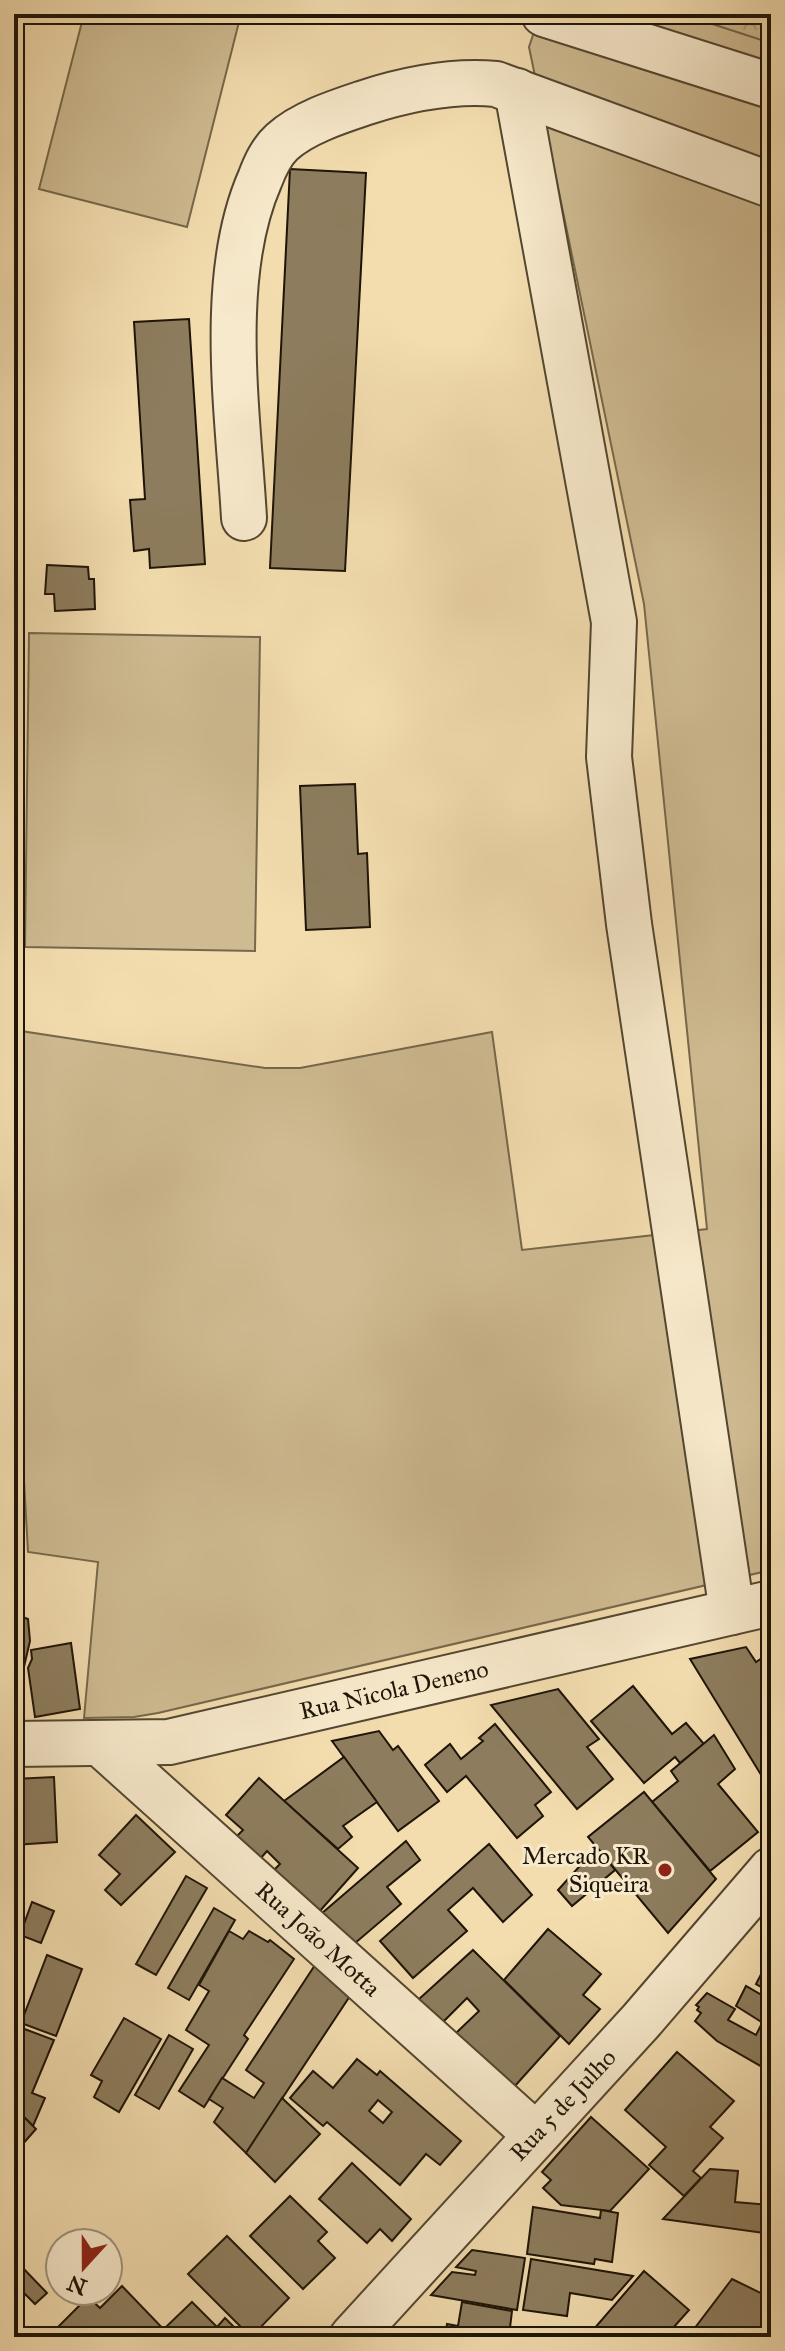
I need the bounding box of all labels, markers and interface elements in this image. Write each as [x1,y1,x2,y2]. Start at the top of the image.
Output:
street label: Rua Nicola Deneno [297,1654,491,1726]
place label: Mercado KR Siqueira [522,1841,650,1899]
marker: Mercado KR Siqueira [656,1861,674,1879]
street label: Rua João Motta [249,1875,387,2003]
street label: Rua 5 de Julho [504,2043,622,2167]
north arrow [44,2227,124,2307]
text: N [63,2269,91,2301]

